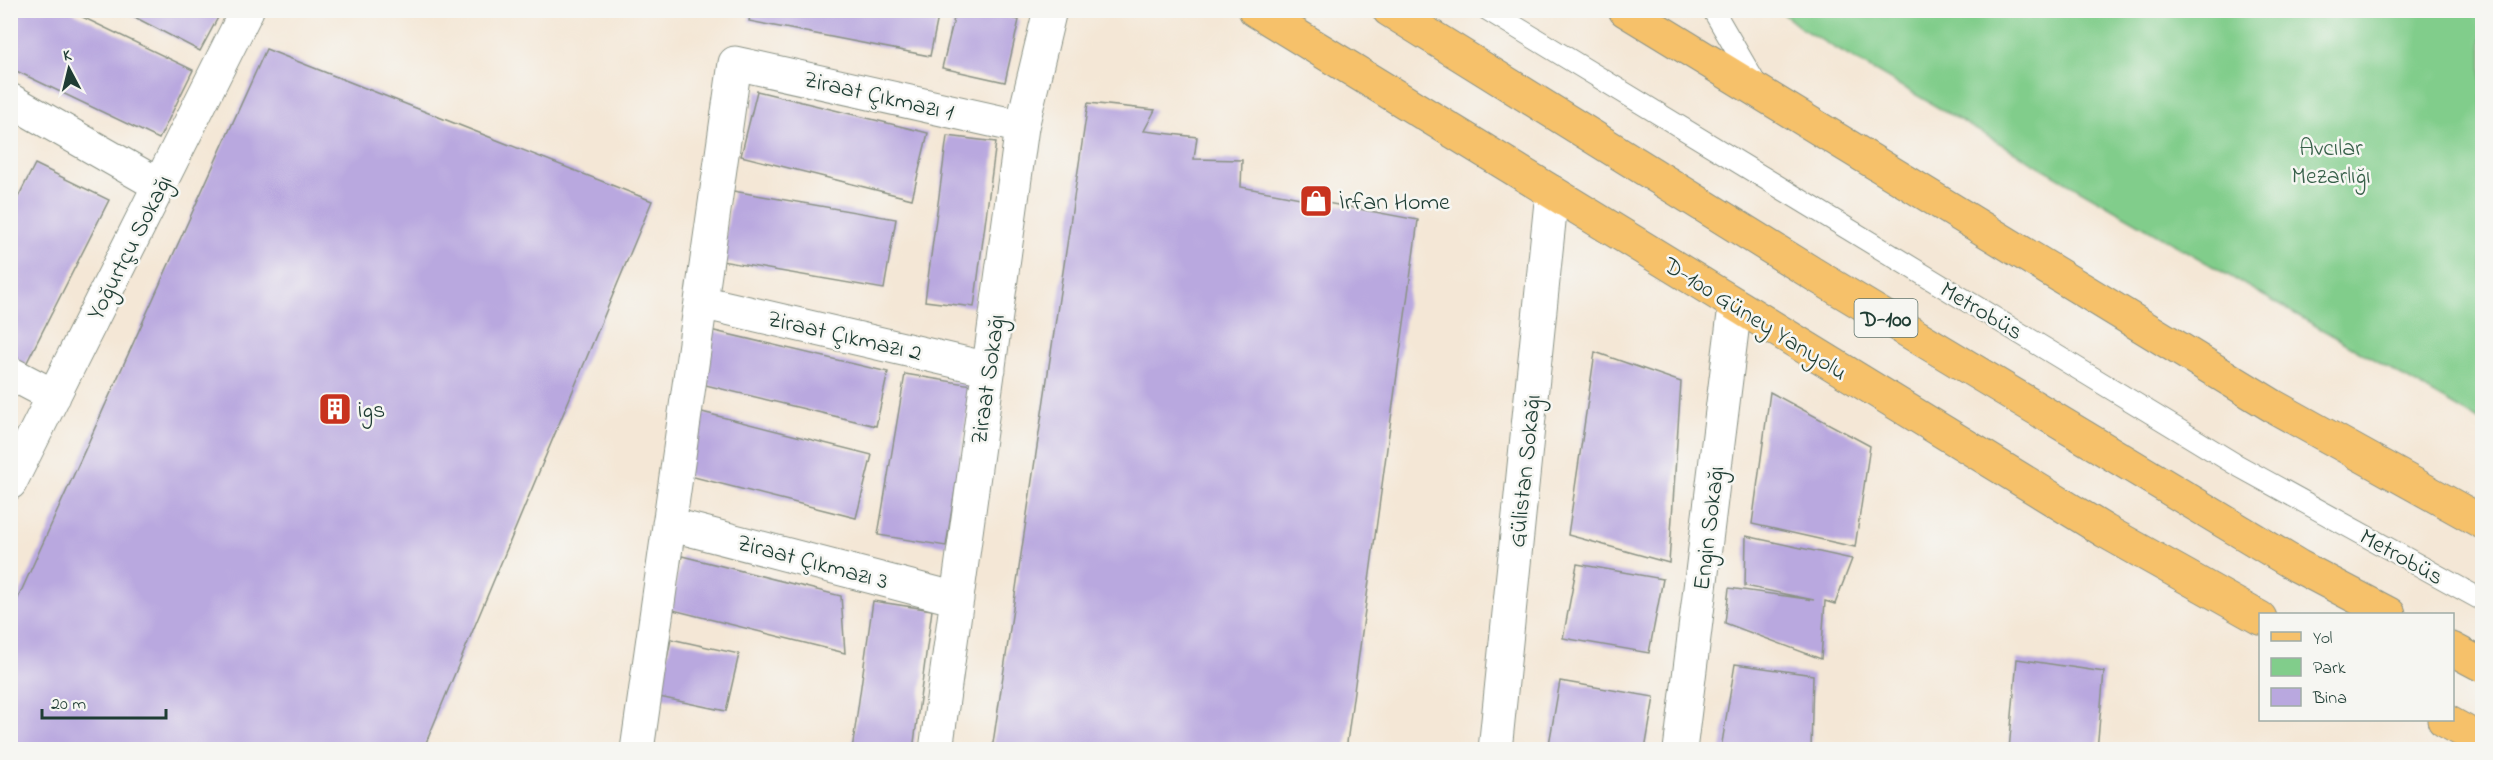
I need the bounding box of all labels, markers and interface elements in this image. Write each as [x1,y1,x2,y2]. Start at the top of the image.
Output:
north arrow [39,39,99,99]
text: K [62,44,74,68]
street label: Ziraat Çıkmazı 1 [800,63,957,132]
park label: Avcılar Mezarlığı [2291,132,2371,195]
street label: Yoğurtçu Sokağı [80,169,183,327]
shop icon: İrfan Home [1298,183,1334,219]
place label: İrfan Home [1339,186,1450,221]
street label: D-100 Güney Yanyolu [1655,249,1853,392]
street label: Metrobüs [1933,274,2029,351]
road number: D-100 [1854,299,1918,337]
street label: Ziraat Çıkmazı 2 [764,303,925,372]
street label: Ziraat Sokağı [963,312,1016,447]
building icon: igs [317,391,353,427]
street label: Gülistan Sokağı [1501,393,1552,550]
place label: igs [358,394,385,429]
street label: Engin Sokağı [1685,464,1735,593]
street label: Metrobüs [2352,521,2449,596]
street label: Ziraat Çıkmazı 3 [733,526,892,600]
legend [2259,613,2454,721]
text: Yol [2313,626,2333,652]
text: Park [2313,656,2346,682]
scale bar [42,682,166,720]
text: Bina [2312,686,2347,712]
text: 20 m [51,692,86,718]

